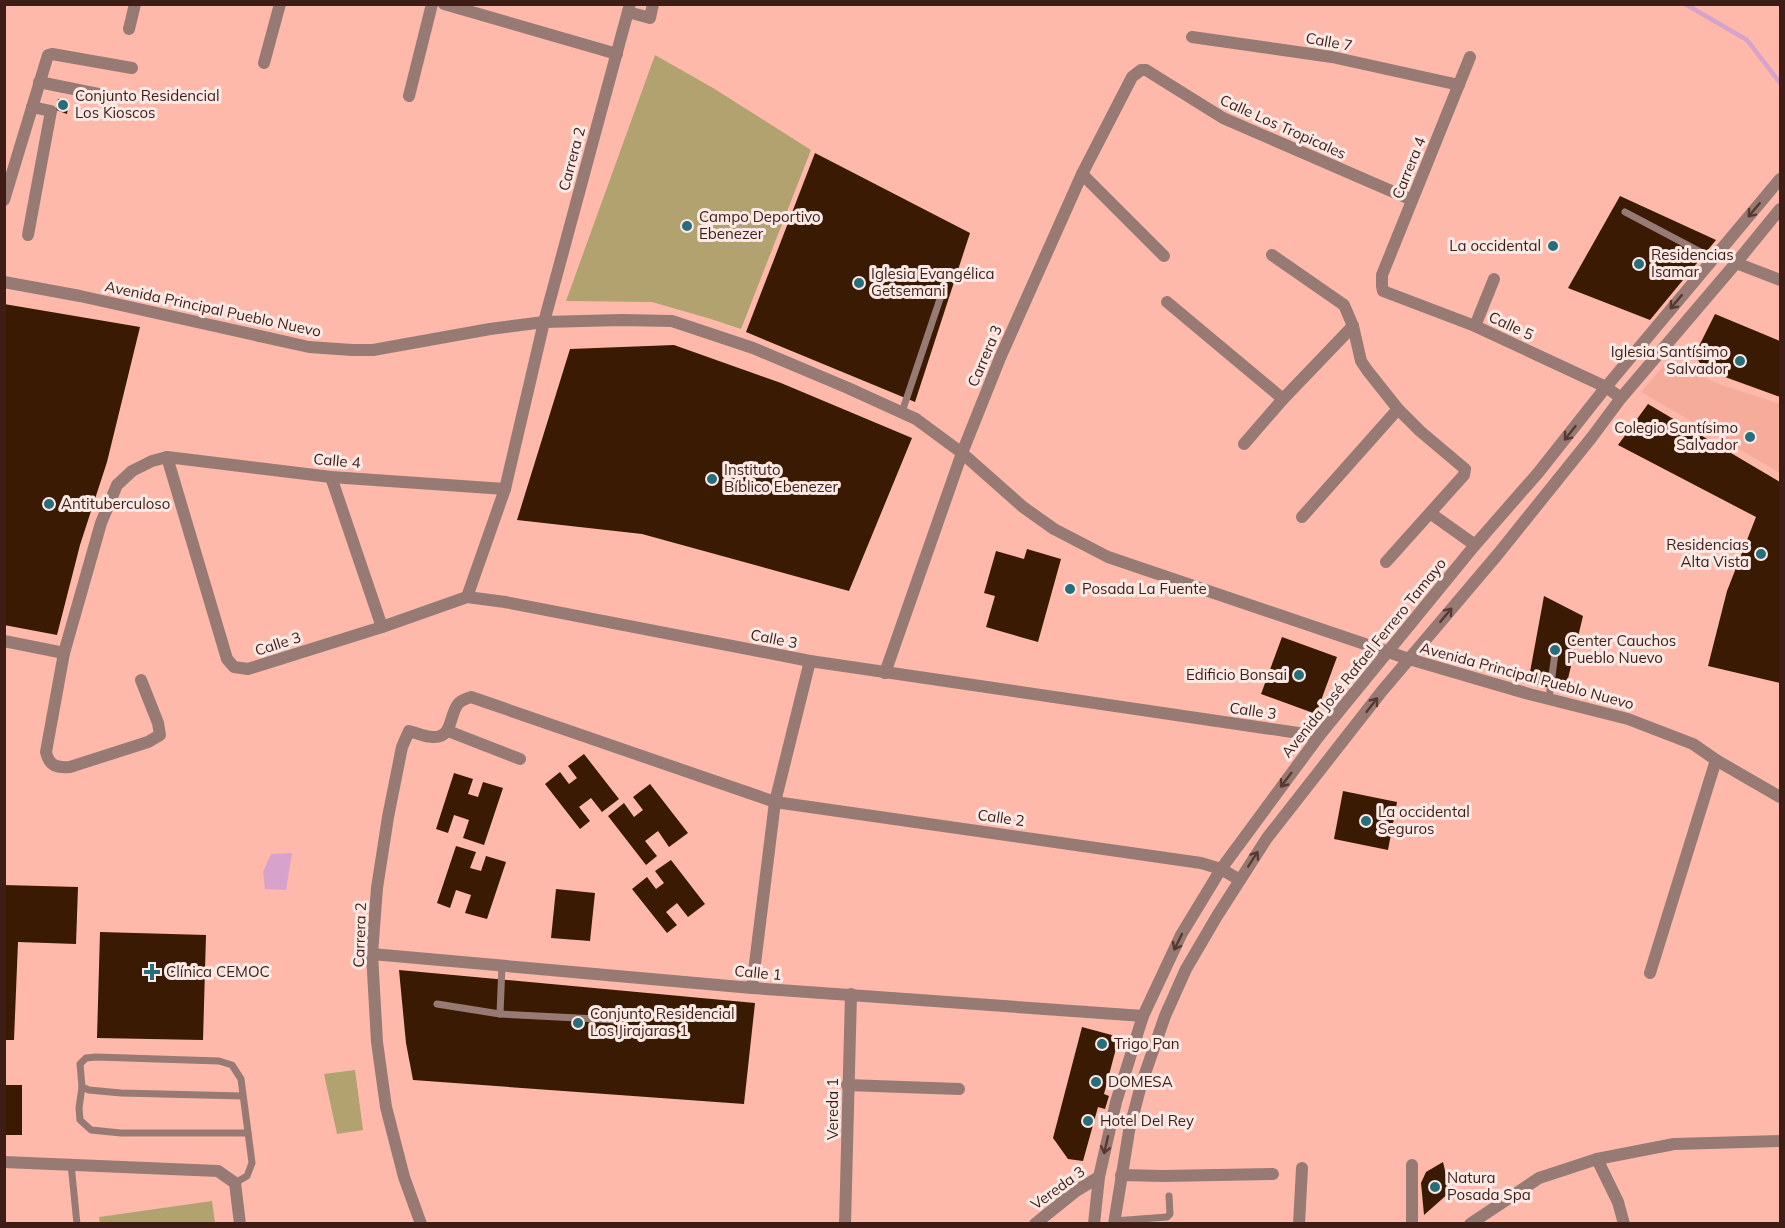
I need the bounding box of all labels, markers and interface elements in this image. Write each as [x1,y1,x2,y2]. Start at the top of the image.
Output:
street label: Calle 7 [1304,28,1354,55]
place label: Conjunto Residencial Los Kioscos [75,86,220,122]
street label: Calle Los Tropicales [1217,90,1349,163]
marker: Conjunto Residencial Los Kioscos [56,98,70,112]
street label: Carrera 2 [554,125,589,193]
street label: Carrera 4 [1388,134,1430,202]
one-way arrow [1747,202,1761,217]
place label: Campo Deportivo Ebenezer [699,207,821,243]
marker: Campo Deportivo Ebenezer [680,219,694,233]
place label: La occidental [1449,236,1541,255]
marker: La occidental [1546,239,1560,253]
place label: Residencias Isamar [1651,245,1734,281]
marker: Residencias Isamar [1632,257,1646,271]
place label: Iglesia Evangélica Getsemani [871,264,995,300]
street label: Avenida Principal Pueblo Nuevo [103,276,323,341]
marker: Iglesia Evangélica Getsemani [852,276,866,290]
one-way arrow [1670,294,1683,310]
street label: Calle 5 [1486,307,1537,344]
street label: Carrera 3 [963,322,1006,390]
place label: Iglesia Santísimo Salvador [1611,342,1729,378]
marker: Iglesia Santísimo Salvador [1733,354,1747,368]
place label: Colegio Santísimo Salvador [1614,418,1739,454]
one-way arrow [1563,425,1576,441]
marker: Colegio Santísimo Salvador [1743,430,1757,444]
street label: Calle 4 [313,449,361,472]
place label: Instituto Bíblico Ebenezer [724,460,838,496]
marker: Instituto Bíblico Ebenezer [705,472,719,486]
place label: Antituberculoso [61,494,170,513]
marker: Antituberculoso [42,497,56,511]
place label: Residencias Alta Vista [1666,535,1749,571]
marker: Residencias Alta Vista [1754,547,1768,561]
street label: Avenida José Rafael Ferrero Tamayo [1277,554,1450,761]
place label: Posada La Fuente [1082,579,1207,598]
marker: Posada La Fuente [1063,582,1077,596]
one-way arrow [1440,607,1453,623]
street label: Calle 3 [749,625,799,652]
street label: Calle 3 [252,627,303,660]
place label: Center Cauchos Pueblo Nuevo [1567,631,1676,667]
street label: Avenida Principal Pueblo Nuevo [1418,638,1636,713]
marker: Center Cauchos Pueblo Nuevo [1548,643,1562,657]
place label: Edificio Bonsai [1186,665,1287,684]
marker: Edificio Bonsai [1292,668,1306,682]
one-way arrow [1365,697,1378,713]
street label: Calle 3 [1228,698,1278,723]
one-way arrow [1280,771,1292,787]
place label: La occidental Seguros [1378,802,1470,838]
street label: Calle 2 [976,805,1026,830]
marker: La occidental Seguros [1359,814,1373,828]
one-way arrow [1247,851,1260,868]
street label: Carrera 2 [349,902,370,968]
one-way arrow [1171,932,1183,950]
street label: Calle 1 [734,961,782,984]
place label: Clínica CEMOC [166,962,270,981]
marker: Clínica CEMOC [143,963,161,981]
place label: Conjunto Residencial Los Jirajaras 1 [590,1004,735,1040]
marker: Conjunto Residencial Los Jirajaras 1 [571,1016,585,1030]
place label: Trigo Pan [1114,1034,1180,1053]
marker: Trigo Pan [1095,1037,1109,1051]
place label: DOMESA [1108,1072,1173,1091]
marker: DOMESA [1089,1075,1103,1089]
street label: Vereda 1 [823,1078,842,1140]
place label: Hotel Del Rey [1100,1111,1194,1130]
marker: Hotel Del Rey [1081,1114,1095,1128]
one-way arrow [1099,1135,1111,1154]
street label: Vereda 3 [1027,1162,1088,1214]
place label: Natura Posada Spa [1447,1168,1531,1204]
marker: Natura Posada Spa [1428,1180,1442,1194]

